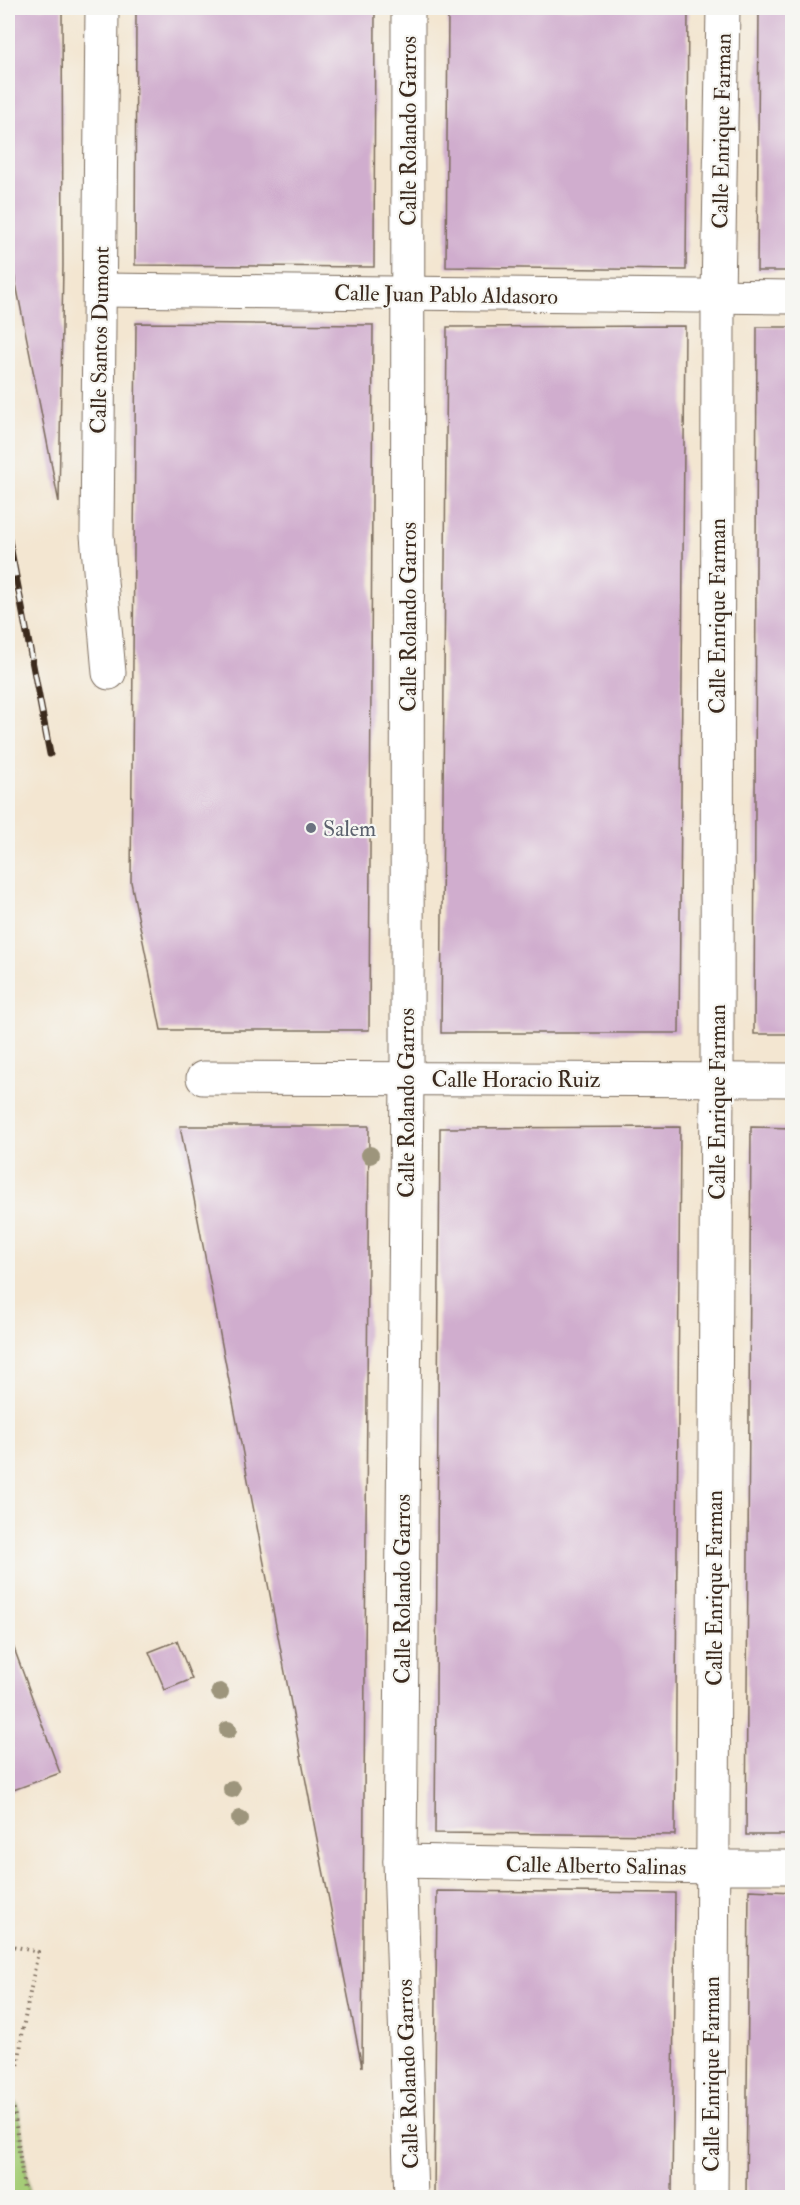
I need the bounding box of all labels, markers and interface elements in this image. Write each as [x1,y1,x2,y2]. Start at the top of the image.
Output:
street label: Calle Enrique Farman [706,33,738,229]
street label: Calle Rolando Garros [395,36,423,226]
street label: Calle Santos Dumont [84,246,116,434]
street label: Calle Juan Pablo Aldasoro [334,279,558,311]
street label: Calle Enrique Farman [704,518,732,714]
street label: Calle Rolando Garros [395,522,423,712]
place label: Salem [323,815,376,843]
marker: Salem [304,821,318,835]
street label: Calle Enrique Farman [704,1004,732,1200]
street label: Calle Rolando Garros [393,1008,421,1198]
street label: Calle Horacio Ruiz [432,1066,601,1094]
street label: Calle Enrique Farman [701,1490,729,1686]
street label: Calle Rolando Garros [389,1494,417,1684]
street label: Calle Alberto Salinas [505,1850,687,1882]
street label: Calle Enrique Farman [698,1976,726,2172]
street label: Calle Rolando Garros [391,1978,425,2169]

